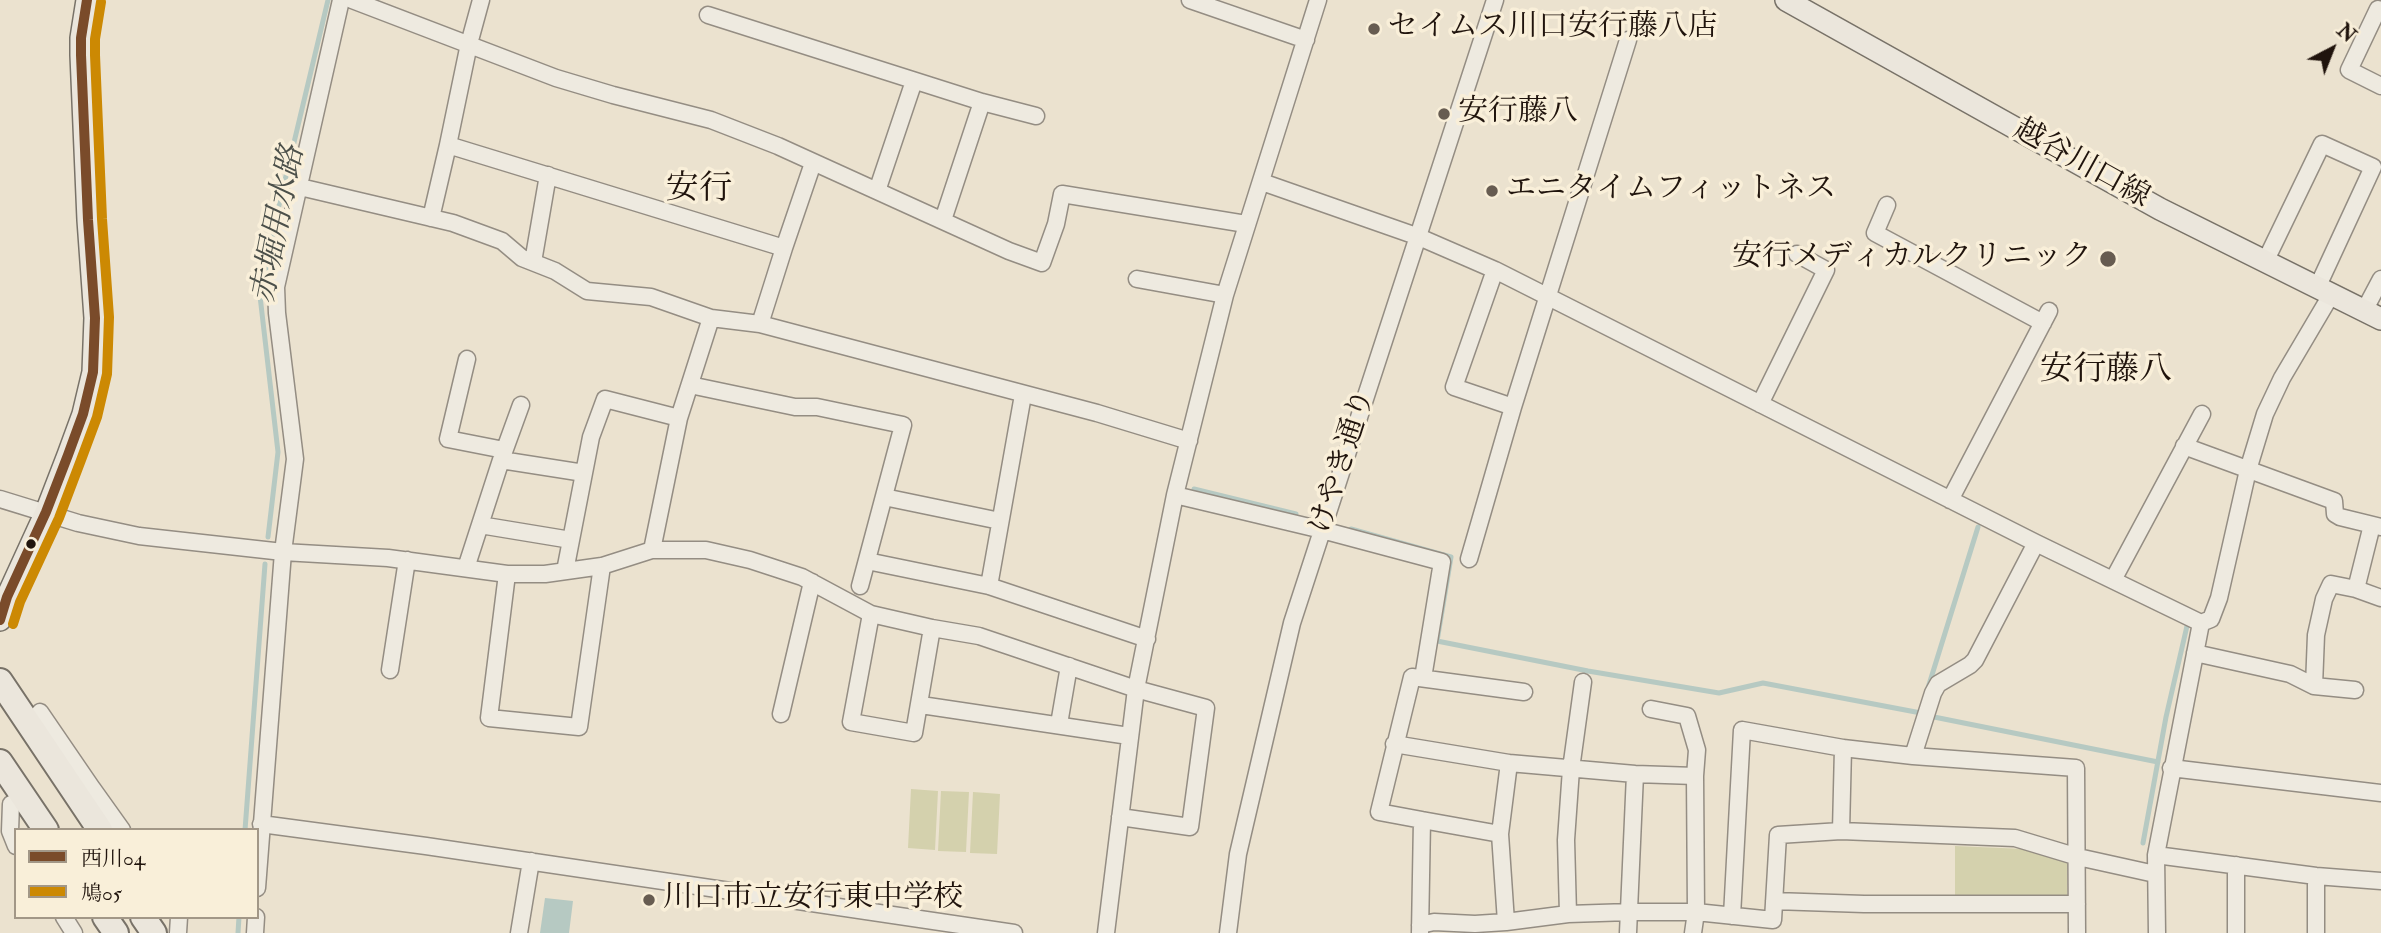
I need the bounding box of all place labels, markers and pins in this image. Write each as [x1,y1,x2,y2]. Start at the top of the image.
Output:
place label: セイムス川口安行藤八店 [1388,11,1718,47]
marker: セイムス川口安行藤八店 [1366,21,1382,37]
place label: 安行藤八 [1458,96,1578,132]
marker: 安行藤八 [1436,106,1452,122]
place label: エニタイムフィットネス [1506,173,1836,209]
marker: エニタイムフィットネス [1484,183,1500,199]
place label: 安行メディカルクリニック [1732,241,2092,277]
marker: 安行メディカルクリニック [2098,249,2118,269]
unlabelled marker [24,537,38,551]
place label: 川口市立安行東中学校 [663,882,963,918]
marker: 川口市立安行東中学校 [641,892,657,908]

